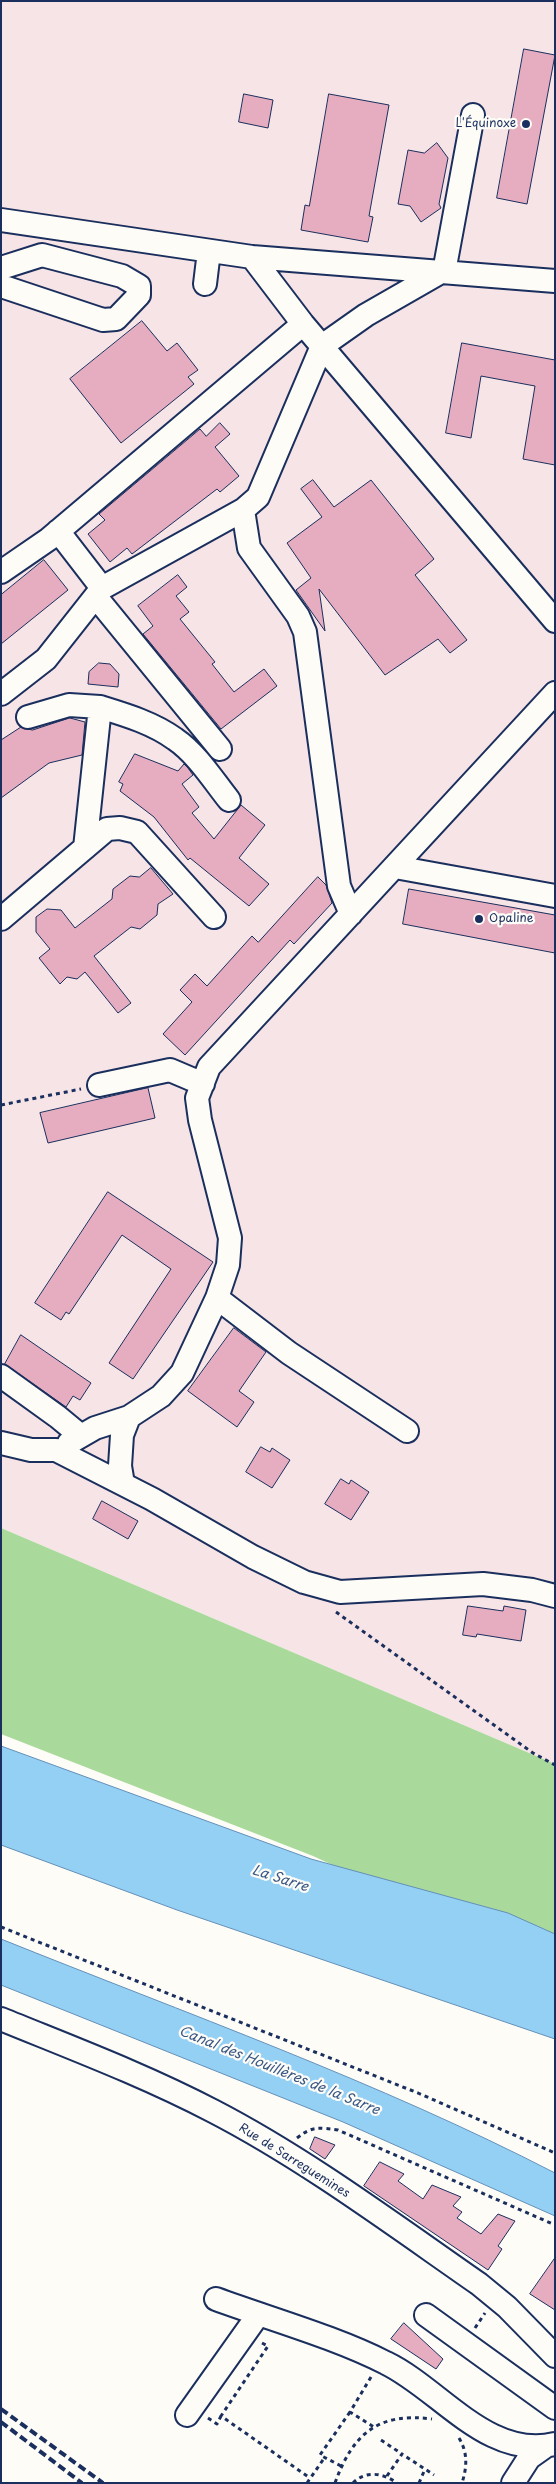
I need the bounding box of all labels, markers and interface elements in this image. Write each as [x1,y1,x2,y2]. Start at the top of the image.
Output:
place label: L'Équinoxe [456,117,516,131]
marker: L'Équinoxe [520,118,532,130]
place label: Opaline [489,912,533,926]
marker: Opaline [473,913,485,925]
water label: La Sarre [250,1862,310,1896]
water label: Canal des Houillères de la Sarre [176,2023,382,2119]
street label: Rue de Sarreguemines [236,2121,352,2201]

